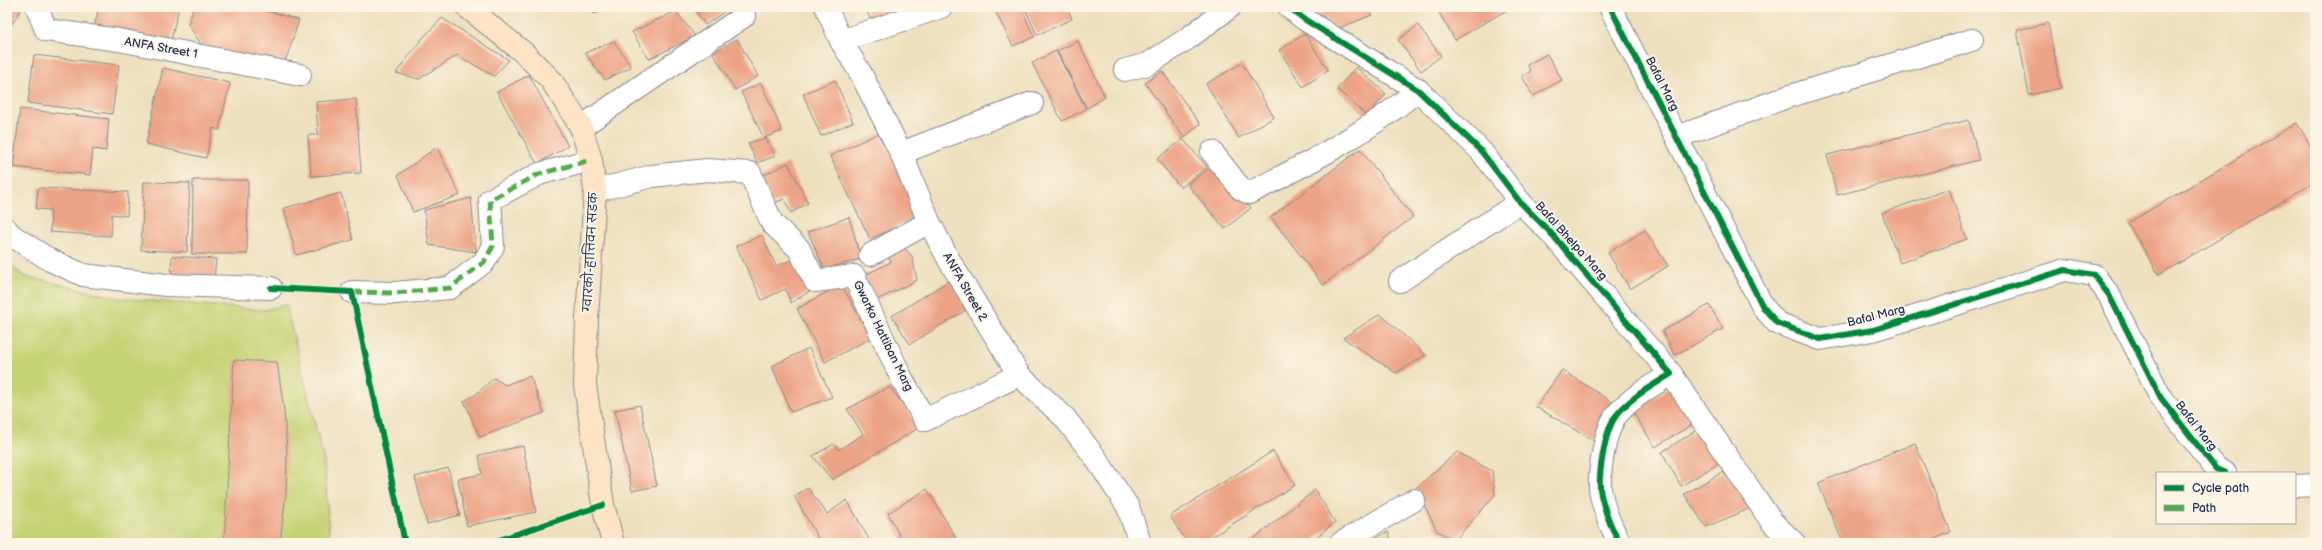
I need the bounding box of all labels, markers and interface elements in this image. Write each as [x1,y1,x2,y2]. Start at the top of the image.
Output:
street label: ANFA Street 1 [123,34,199,62]
street label: Bafal Marg [1642,54,1682,114]
street label: ग्वारको-हात्तिवन सडक [578,191,602,313]
street label: Bafal Bhelpa Marg [1532,199,1610,284]
street label: ANFA Street 2 [939,250,991,324]
street label: Gwarko Hattiban Marg [850,278,916,394]
street label: Bafal Marg [1845,302,1907,330]
street label: Bafal Marg [2172,398,2220,454]
legend [2156,472,2296,524]
text: Cycle path [2192,481,2249,496]
text: Path [2192,501,2217,516]

